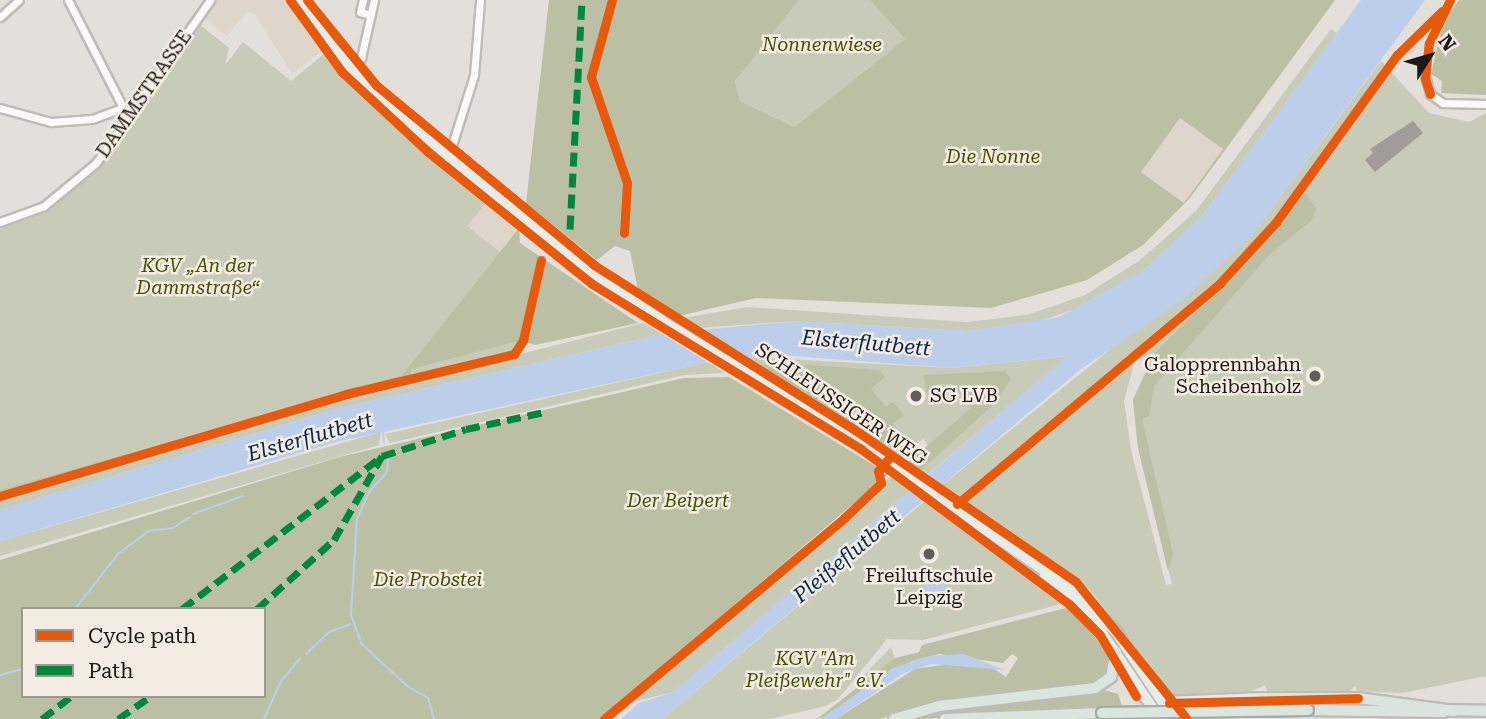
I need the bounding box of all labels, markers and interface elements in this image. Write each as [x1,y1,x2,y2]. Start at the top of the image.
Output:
north arrow [1395,21,1465,91]
street label: DAMMSTRASSE [91,26,197,162]
text: N [1434,30,1461,56]
park label: Nonnenwiese [762,34,882,56]
park label: Die Nonne [946,146,1040,168]
park label: KGV „An der Dammstraße“ [136,255,260,299]
water label: Elsterflutbett [800,325,932,361]
street label: SCHLEUSSIGER WEG [751,338,931,470]
place label: Galopprennbahn Scheibenholz [1144,354,1301,398]
marker: Galopprennbahn Scheibenholz [1307,368,1323,384]
place label: SG LVB [930,385,998,407]
marker: SG LVB [908,388,924,404]
water label: Elsterflutbett [244,407,376,467]
park label: Der Beipert [627,490,729,512]
water label: Pleißeflutbett [788,504,906,608]
marker: Freiluftschule Leipzig [921,546,937,562]
place label: Freiluftschule Leipzig [865,565,993,609]
park label: Die Probstei [374,569,482,591]
legend [21,607,266,698]
text: Cycle path [88,624,196,648]
park label: KGV "Am Pleißewehr" e.V. [746,648,884,692]
text: Path [88,659,134,683]

